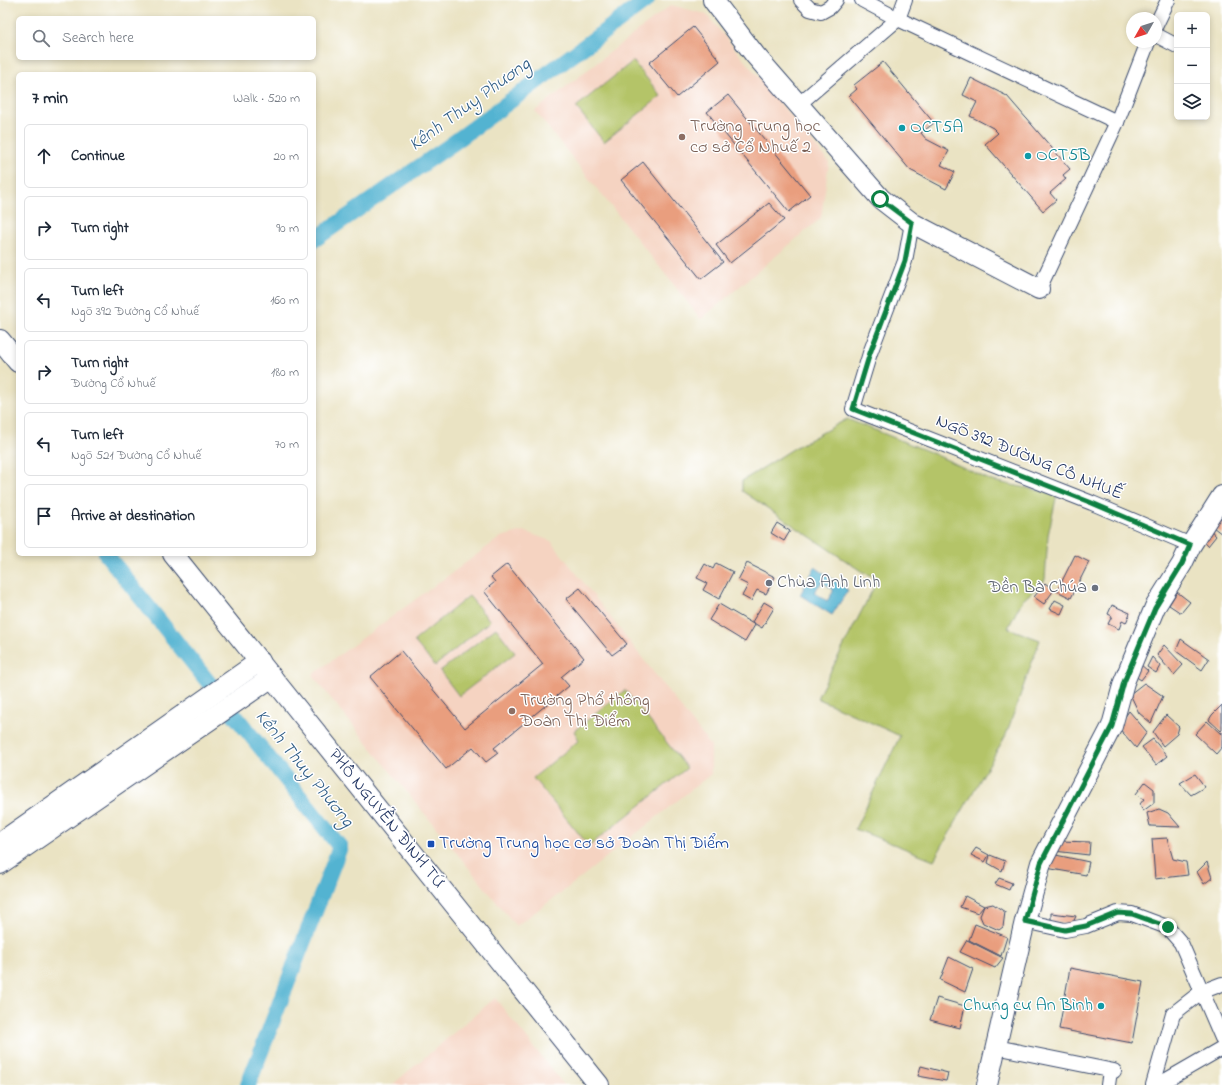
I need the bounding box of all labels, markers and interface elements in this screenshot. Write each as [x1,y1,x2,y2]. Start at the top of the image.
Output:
north arrow [1126,12,1162,48]
map controls [1174,12,1210,120]
button: + [1174,12,1210,48]
search box [16,16,316,60]
icon: search [30,27,52,49]
text: Search here [62,27,134,49]
button: − [1174,48,1210,84]
water label: Kênh Thuỵ Phương [404,51,537,159]
button: layers [1174,84,1210,120]
text: 7 min [32,86,68,111]
text: Walk · 520 m [233,89,300,108]
place label: Trường Trung học cơ sở Cổ Nhuế 2 [690,114,820,161]
place label: OCT5A [910,115,963,141]
marker: OCT5A [897,123,907,133]
marker: Trường Trung học cơ sở Cổ Nhuế 2 [677,132,687,142]
place label: OCT5B [1036,143,1090,169]
icon: ahead [33,145,55,167]
text: Continue [71,145,125,167]
text: 20 m [274,147,299,166]
marker: OCT5B [1023,151,1033,161]
route start [871,190,889,208]
icon: right [33,217,55,239]
text: Turn right [71,217,129,239]
text: 90 m [276,219,299,238]
text: Turn left [71,280,124,302]
icon: left [33,289,55,311]
text: 160 m [270,291,299,310]
text: Ngõ 392 Đường Cổ Nhuế [71,302,199,321]
text: Turn right [71,352,129,374]
icon: right [33,361,55,383]
text: 180 m [271,363,299,382]
text: Đường Cổ Nhuế [71,374,156,393]
street label: NGÕ 392 ĐƯỜNG CỔ NHUẾ [932,409,1126,507]
text: Turn left [71,424,124,446]
icon: left [33,433,55,455]
text: 70 m [275,435,299,454]
text: Ngõ 521 Đường Cổ Nhuế [71,446,201,465]
icon: arrive [33,505,55,527]
text: Arrive at destination [71,505,195,527]
place label: Chùa Anh Linh [777,570,880,596]
place label: Đền Bà Chúa [987,575,1087,601]
marker: Chùa Anh Linh [764,578,774,588]
marker: Đền Bà Chúa [1090,583,1100,593]
place label: Trường Phổ thông Đoàn Thị Điểm [519,688,650,735]
water label: Kênh Thuỵ Phương [247,704,360,835]
marker: Trường Phổ thông Đoàn Thị Điểm [507,706,517,716]
street label: PHỐ NGUYỄN ĐÌNH TỨ [321,744,451,894]
place label: Trường Trung học cơ sở Đoàn Thị Điểm [439,831,729,858]
marker: Trường Trung học cơ sở Đoàn Thị Điểm [426,839,436,849]
route end [1159,918,1177,936]
place label: Chung cư An Bình [963,993,1093,1020]
marker: Chung cư An Bình [1096,1001,1106,1011]

